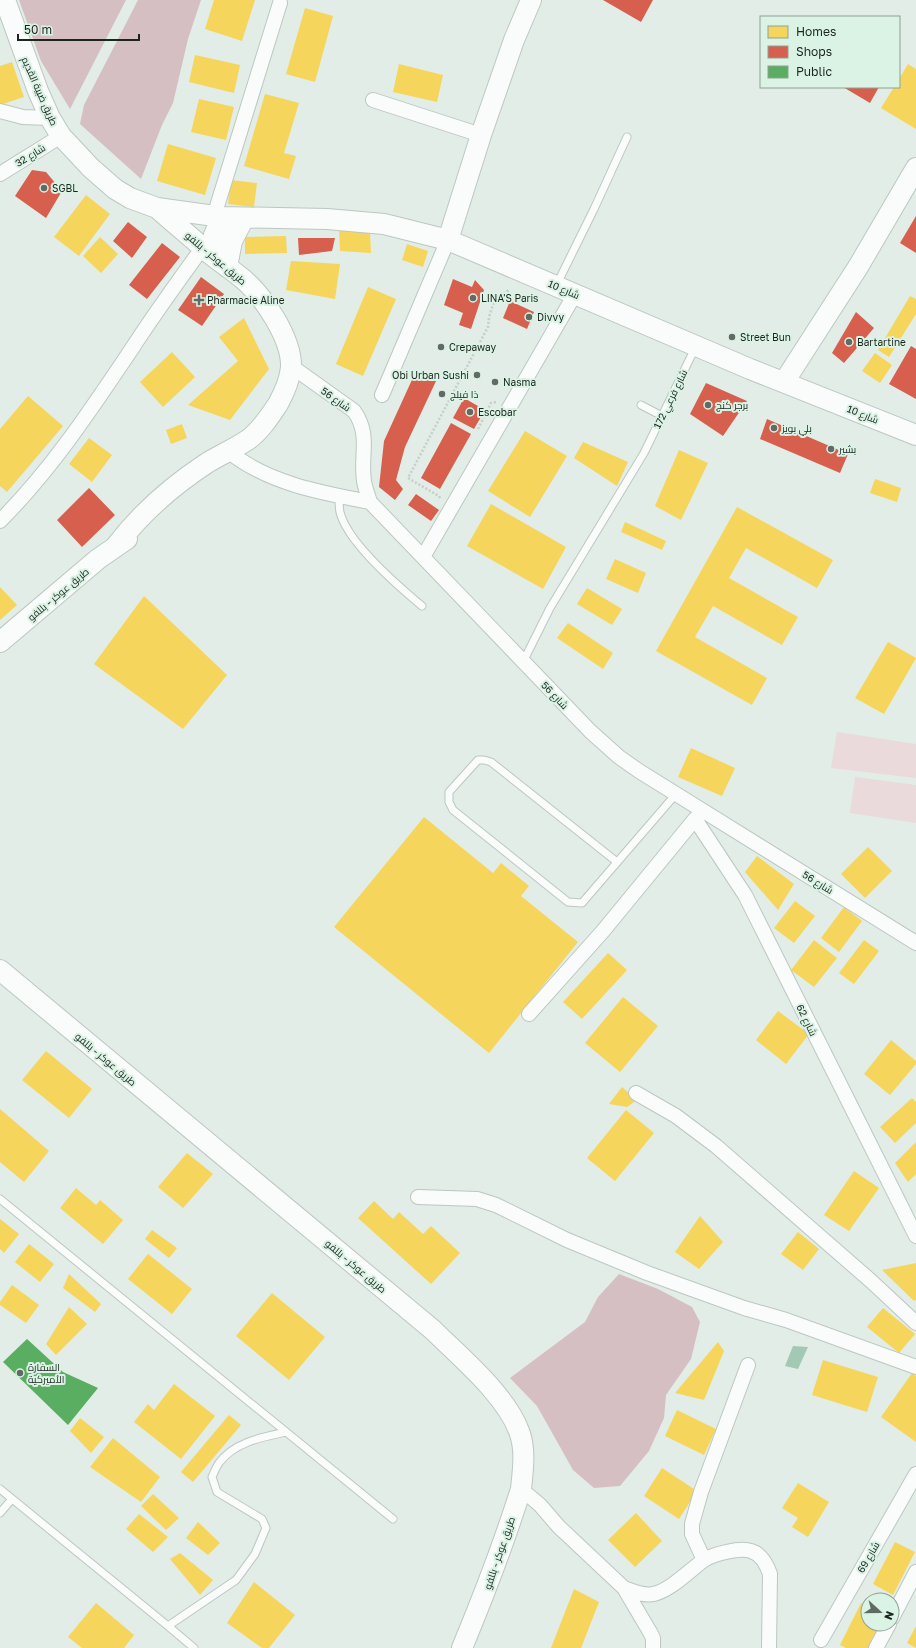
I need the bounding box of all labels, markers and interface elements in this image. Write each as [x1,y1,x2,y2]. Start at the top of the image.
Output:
scale bar [18,16,139,42]
legend [760,16,900,88]
text: 50 m [24,22,52,37]
text: Homes [796,24,836,39]
text: Shops [796,44,832,59]
street label: طريق ضبية القديم [18,55,61,128]
text: Public [796,64,833,79]
street label: شارع 32 [13,141,48,170]
place label: SGBL [52,182,78,194]
marker: SGBL [39,183,49,193]
street label: طريق عوكر - بللفو [182,229,249,288]
street label: شارع 10 [546,277,582,302]
place label: LINA'S Paris [481,292,538,304]
marker: LINA'S Paris [468,293,478,303]
place label: Pharmacie Aline [207,294,285,306]
marker: Pharmacie Aline [194,295,204,305]
place label: Divvy [537,311,564,323]
marker: Divvy [524,312,534,322]
place label: Street Bun [740,331,791,343]
marker: Street Bun [727,332,737,342]
place label: Bartartine [857,336,906,348]
marker: Bartartine [844,337,854,347]
place label: Crepaway [449,341,496,353]
marker: Crepaway [436,342,446,352]
street label: شارع فرعي 172 [651,368,691,431]
place label: Obi Urban Sushi [392,369,469,381]
marker: Obi Urban Sushi [472,370,482,380]
place label: Nasma [503,376,536,388]
marker: Nasma [490,377,500,387]
street label: شارع 56 [318,384,353,414]
place label: ذا فيلج [450,388,479,401]
marker: ذا فيلج [437,389,447,399]
place label: برجر كنج [716,399,748,412]
marker: برجر كنج [703,400,713,410]
street label: شارع 10 [845,402,881,427]
place label: Escobar [478,406,517,418]
marker: Escobar [465,407,475,417]
place label: بلي بويز [781,422,812,436]
marker: بلي بويز [769,423,779,433]
place label: بشير [838,443,856,455]
marker: بشير [826,444,836,454]
street label: طريق عوكر - بللفو [25,565,92,624]
street label: شارع 56 [538,679,571,712]
street label: شارع 56 [800,868,835,897]
street label: شارع 62 [793,1002,820,1038]
street label: طريق عوكر - بللفو [72,1030,139,1089]
street label: طريق عوكر - بللفو [322,1237,389,1296]
place label: السفارة الأميركية [28,1361,64,1385]
marker: السفارة الأميركية [15,1368,25,1378]
street label: طريق عوكر - بللفو [481,1515,518,1591]
street label: شارع 69 [854,1539,883,1575]
north arrow [860,1592,900,1632]
text: N [882,1610,897,1622]

